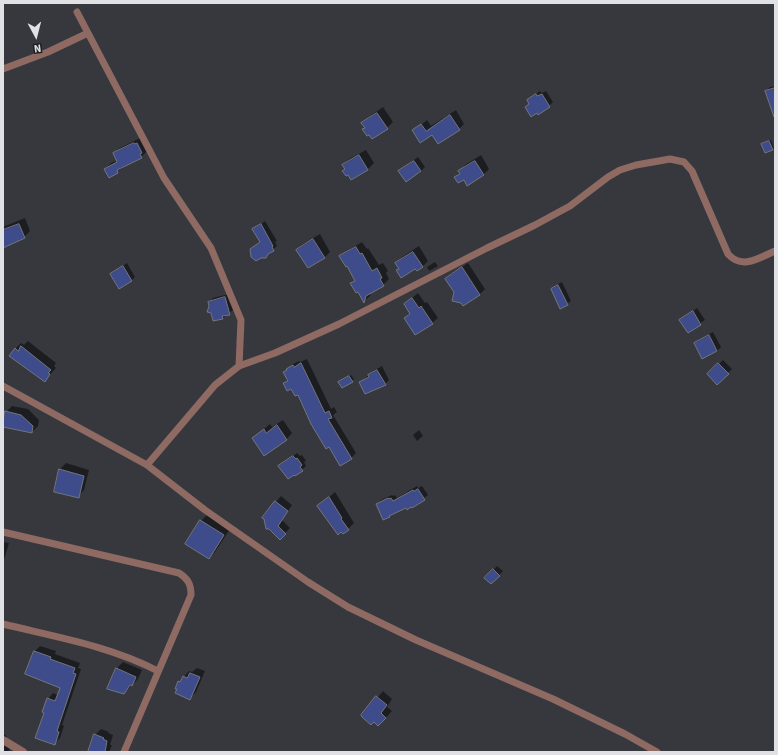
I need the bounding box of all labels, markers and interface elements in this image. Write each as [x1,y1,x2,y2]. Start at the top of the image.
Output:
north arrow [16,16,56,56]
text: N [33,41,42,56]

